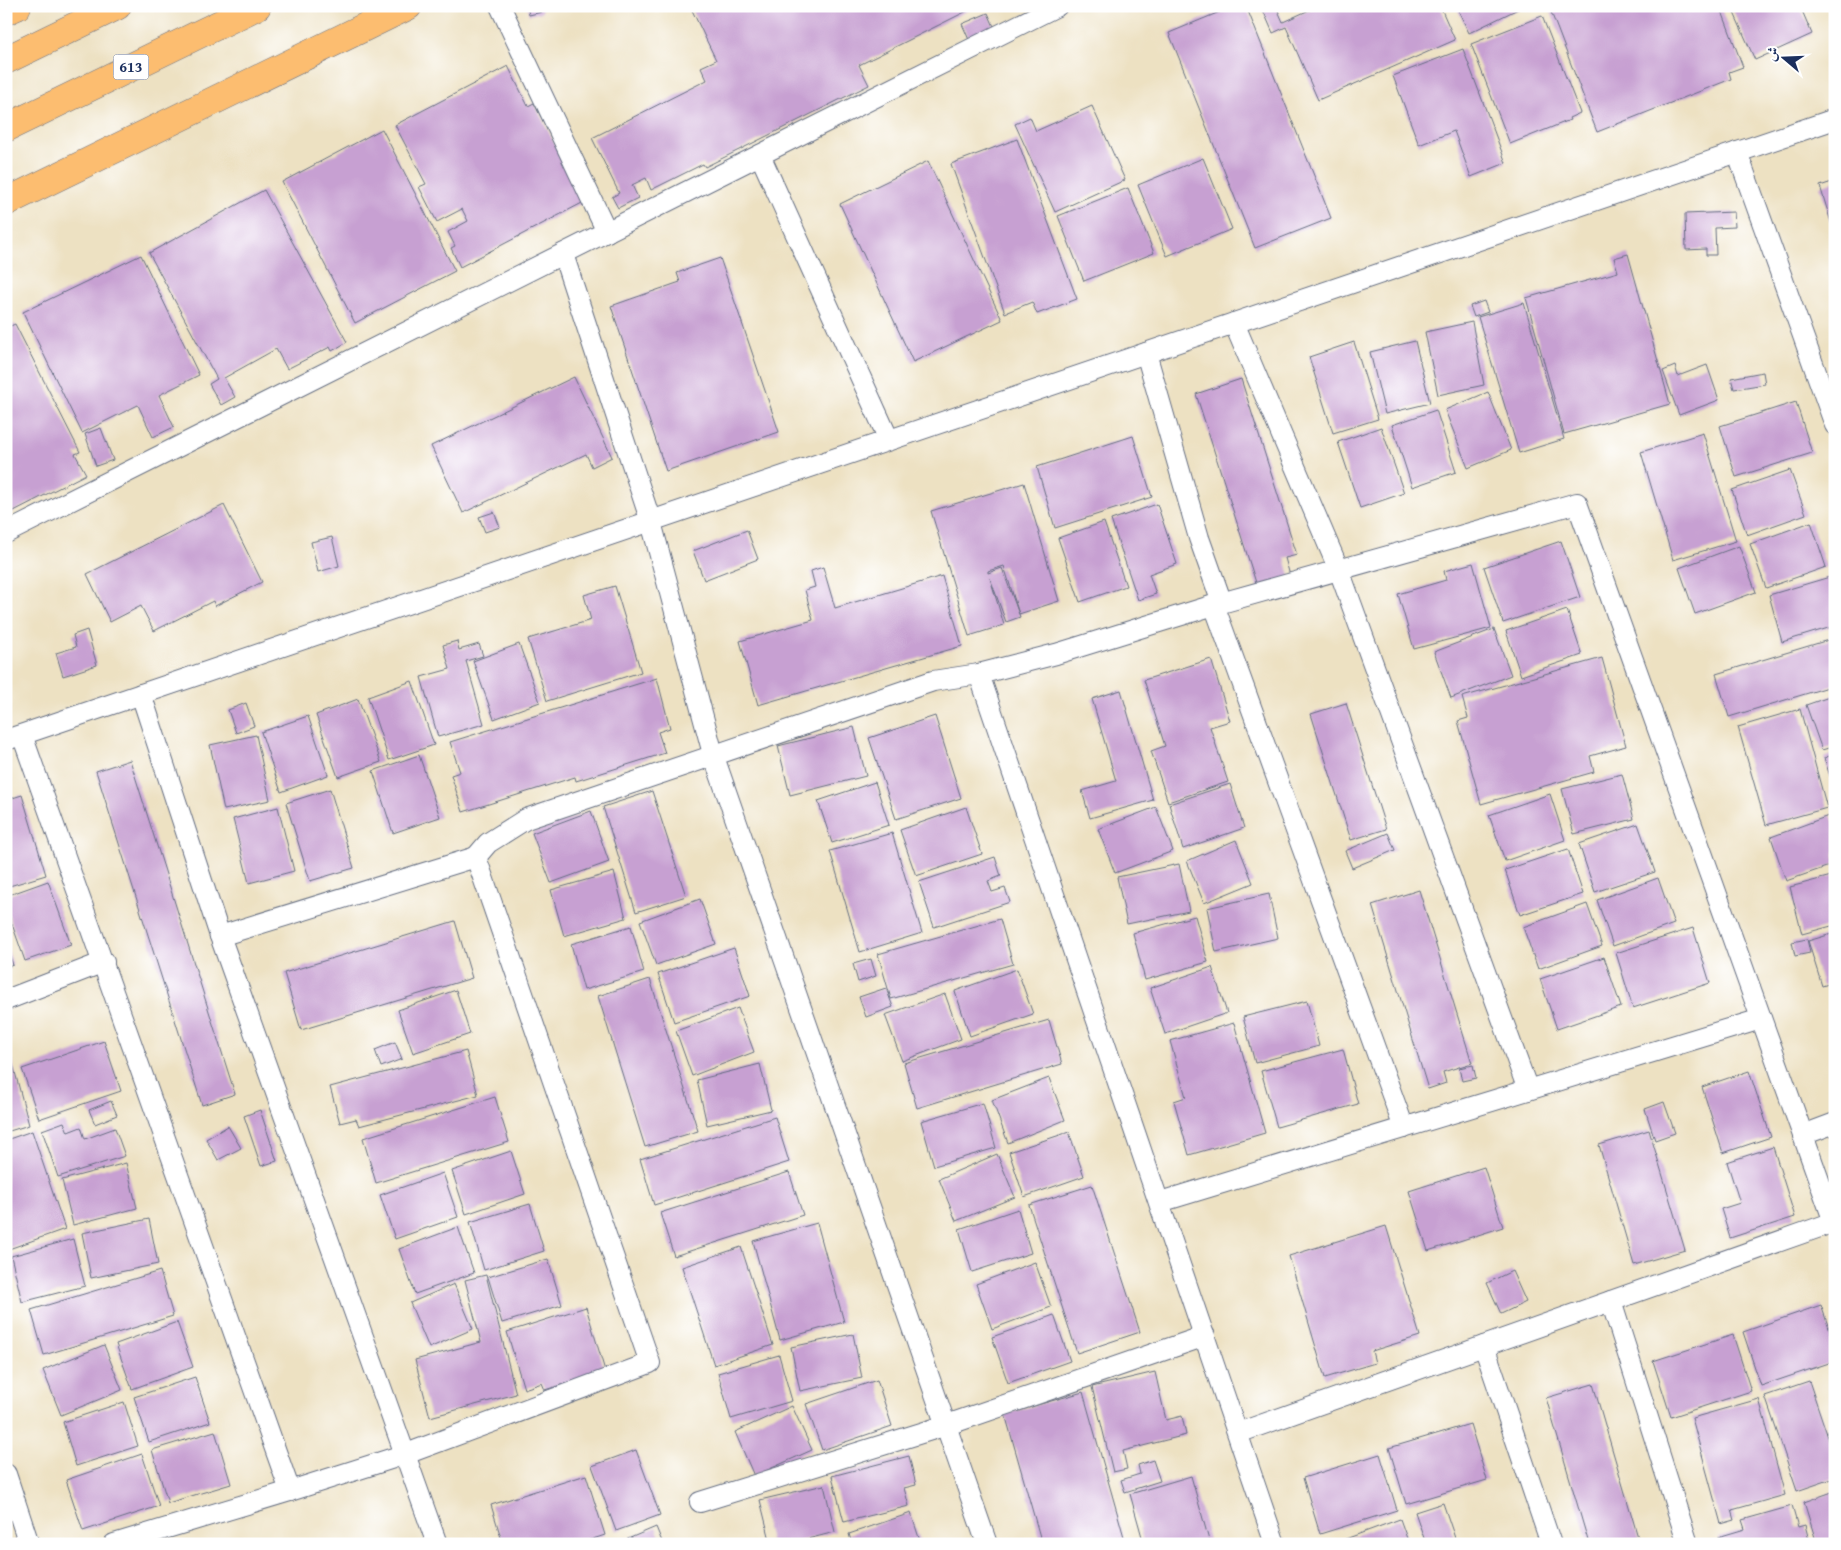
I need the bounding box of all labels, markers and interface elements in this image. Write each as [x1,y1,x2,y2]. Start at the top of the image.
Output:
north arrow [1758,32,1808,82]
text: ش [1760,44,1783,64]
road number: 613 [114,54,148,80]

